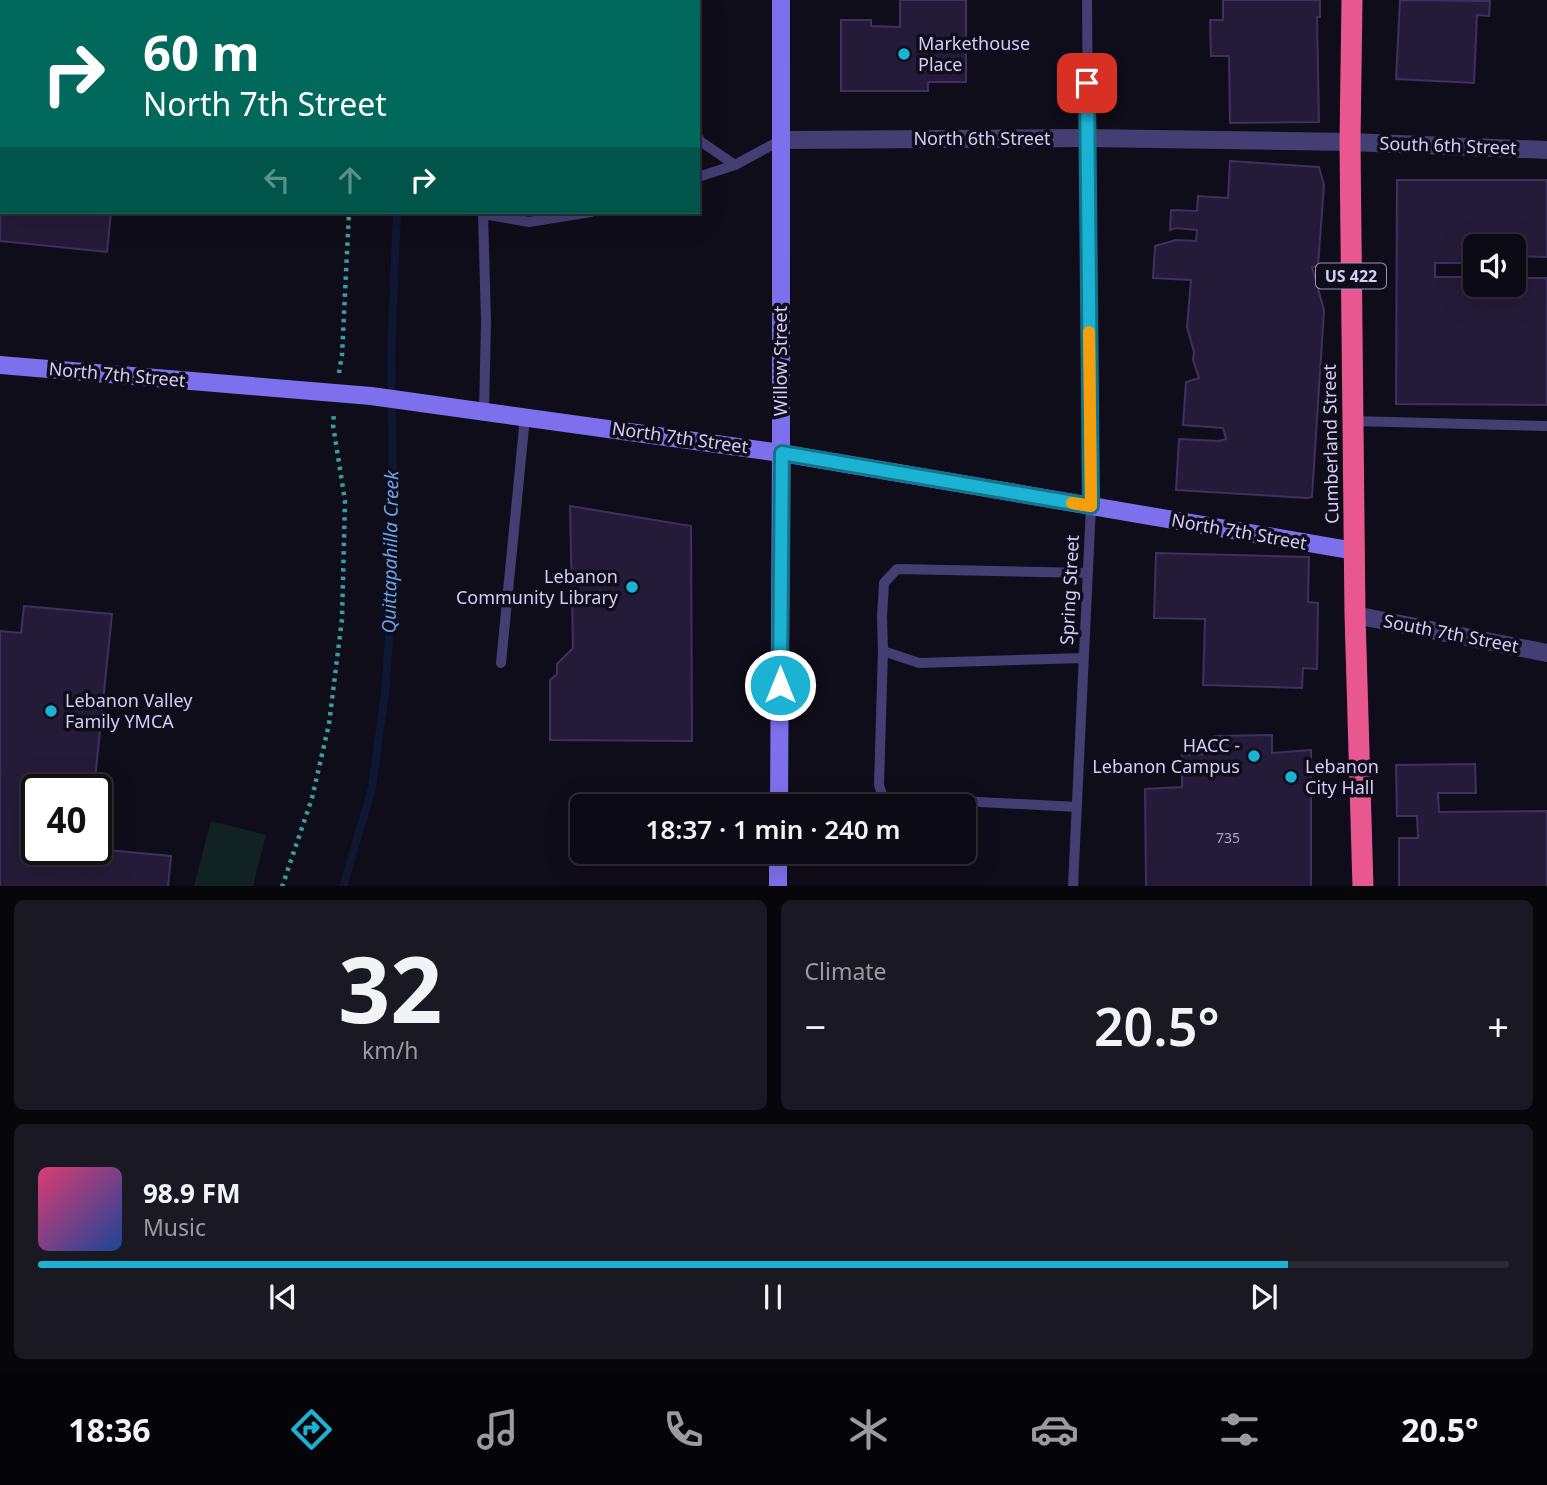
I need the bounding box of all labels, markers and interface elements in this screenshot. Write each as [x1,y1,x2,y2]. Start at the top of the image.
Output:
text: 60 m [143,19,260,85]
icon: right [28,28,119,119]
place label: Markethouse Place [918,31,1030,76]
marker: Markethouse Place [896,46,912,62]
pin [1057,53,1117,113]
icon: arrive [1068,64,1106,102]
text: North 7th Street [143,82,387,125]
street label: North 6th Street [913,126,1051,150]
street label: South 6th Street [1379,131,1517,159]
icon: left [258,161,296,199]
icon: ahead [331,161,369,199]
icon: right [404,161,442,199]
map controls [1463,234,1526,297]
button: sound [1463,234,1526,297]
road number: US 422 [1316,264,1386,288]
street label: Willow Street [768,305,792,416]
street label: North 7th Street [48,356,187,392]
street label: Cumberland Street [1317,363,1343,524]
street label: North 7th Street [611,416,750,459]
water label: Quittapahilla Creek [376,470,404,634]
street label: North 7th Street [1170,507,1309,555]
street label: Spring Street [1054,534,1084,646]
place label: Lebanon Community Library [456,564,619,609]
marker: Lebanon Community Library [624,579,640,595]
street label: South 7th Street [1382,608,1521,658]
position arrow [743,648,817,722]
place label: Lebanon Valley Family YMCA [65,688,193,733]
marker: Lebanon Valley Family YMCA [43,703,59,719]
place label: HACC - Lebanon Campus [1092,733,1240,778]
marker: HACC - Lebanon Campus [1246,748,1262,764]
place label: Lebanon City Hall [1305,754,1379,799]
marker: Lebanon City Hall [1283,769,1299,785]
speed limit sign: 40 [21,774,112,865]
text: 18:37 · 1 min · 240 m [646,811,900,847]
house number: 735 [1216,828,1240,847]
text: 32 [338,926,442,1050]
text: Climate [805,955,887,987]
text: 20.5° [1094,990,1220,1061]
text: − [805,1000,826,1052]
text: + [1487,1000,1509,1052]
text: km/h [362,1034,419,1066]
text: 98.9 FM [143,1175,240,1211]
text: Music [143,1211,206,1243]
icon: previous [264,1278,302,1316]
icon: pause [754,1278,792,1316]
icon: next [1245,1278,1283,1316]
icon: directions [287,1405,336,1454]
icon: music [473,1405,522,1454]
icon: phone [659,1405,708,1454]
icon: climate [844,1405,893,1454]
icon: car [1030,1405,1079,1454]
icon: filters [1215,1405,1264,1454]
text: 18:36 [68,1408,151,1451]
text: 20.5° [1401,1408,1479,1451]

